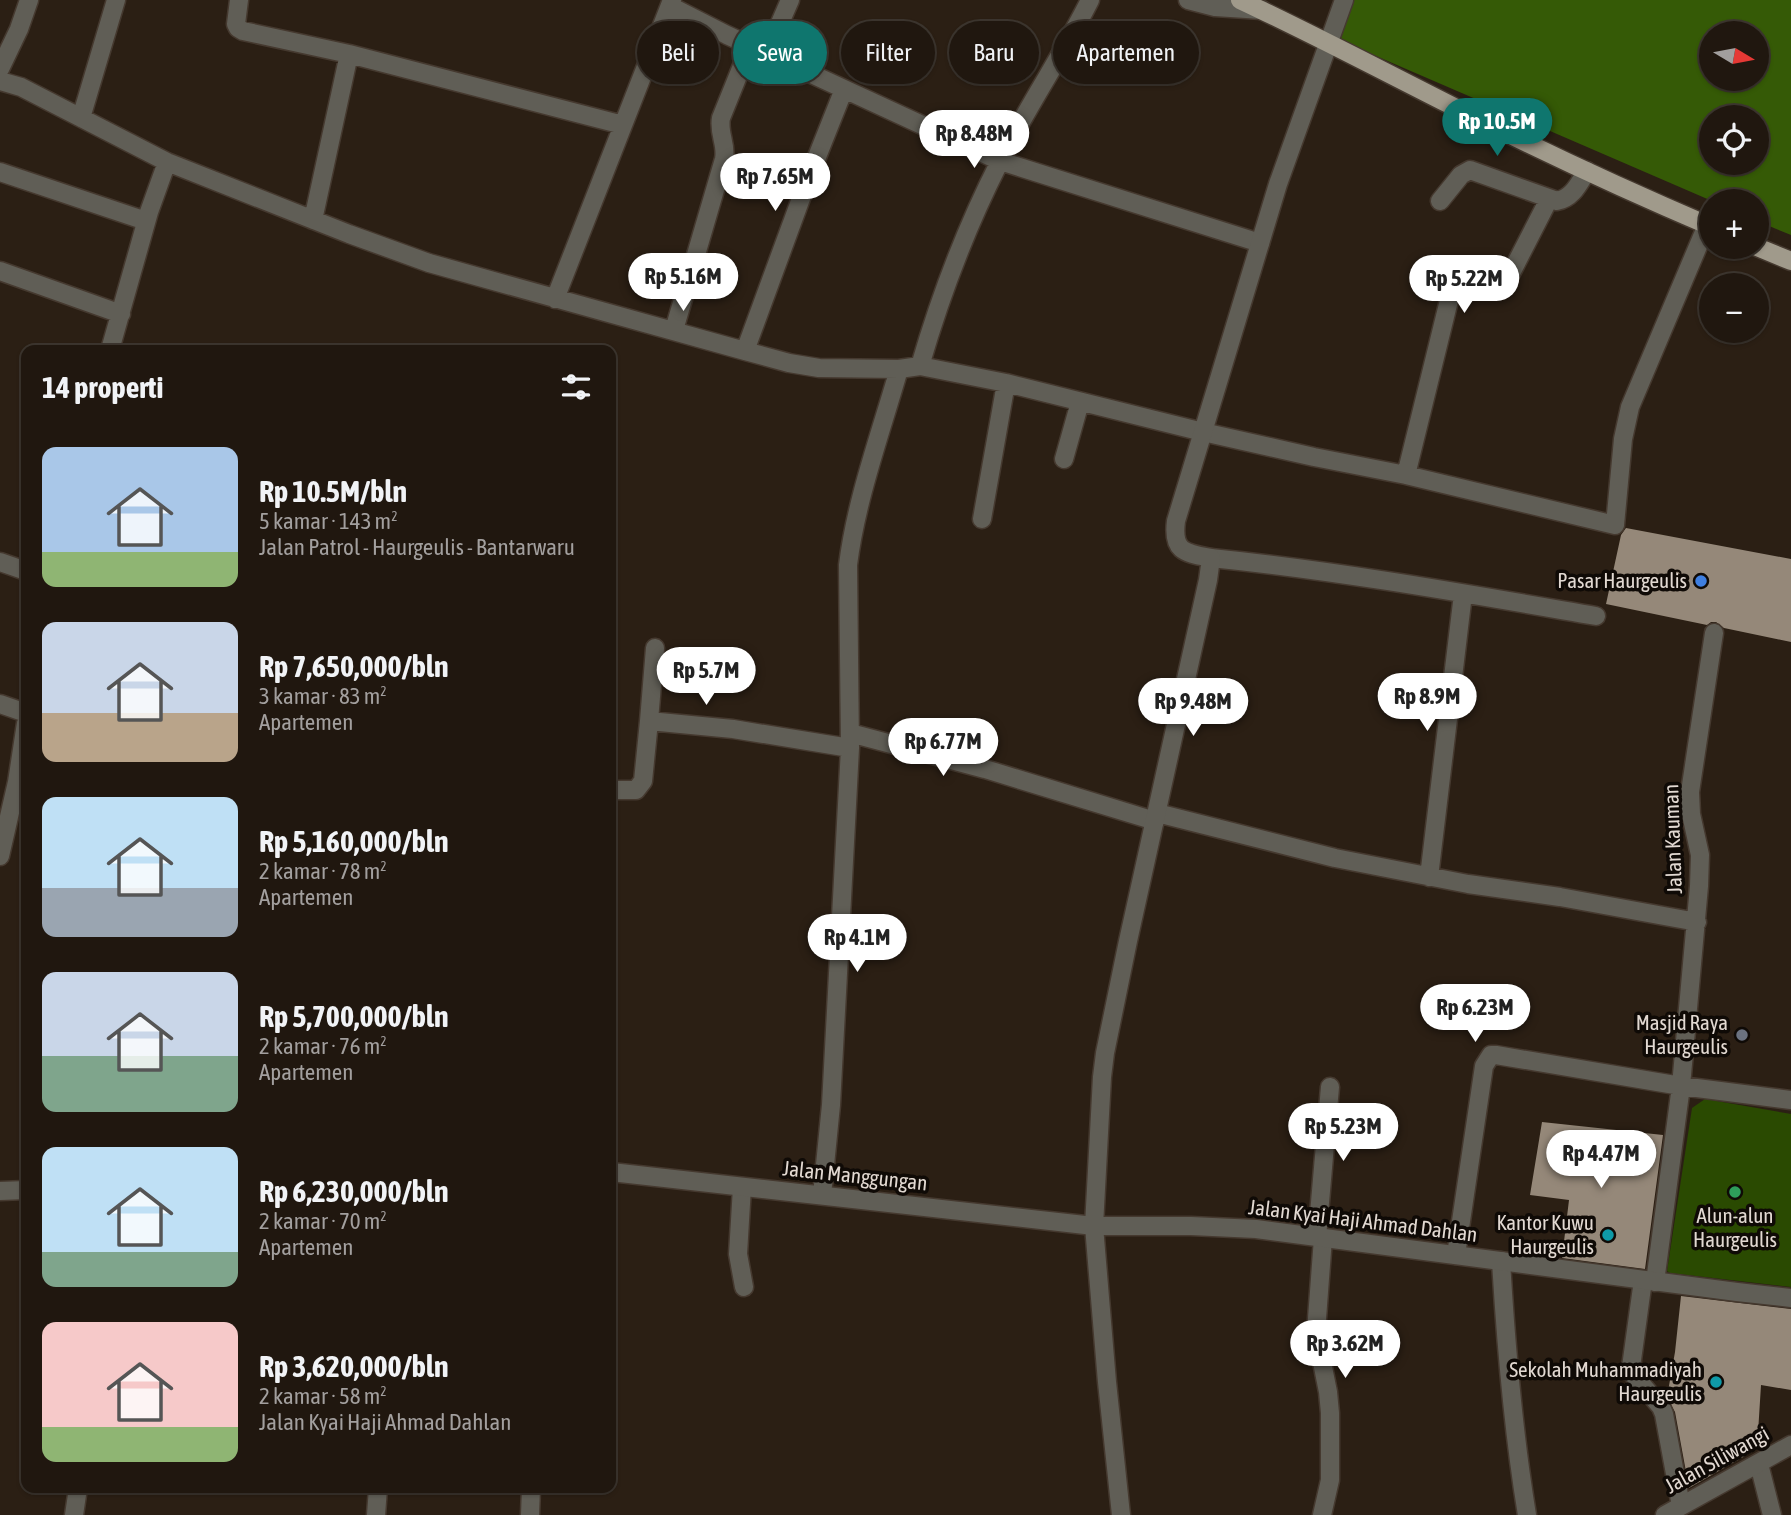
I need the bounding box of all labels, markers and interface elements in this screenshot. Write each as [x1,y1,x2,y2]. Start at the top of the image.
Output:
chip: Beli [637,21,719,84]
chip: Sewa [733,21,827,84]
chip: Filter [841,21,935,84]
chip: Baru [949,21,1039,84]
chip: Apartemen [1053,21,1199,84]
north arrow [1699,21,1769,91]
map controls [1699,21,1769,343]
pin: Rp 10.5M [1425,99,1569,158]
button: locate [1699,105,1769,175]
text: Rp 10.5M [1458,108,1536,134]
pin: Rp 8.48M [902,110,1046,170]
text: Rp 8.48M [935,120,1013,146]
pin: Rp 7.65M [703,154,847,213]
text: Rp 7.65M [736,163,814,189]
button: + [1699,189,1769,259]
pin: Rp 5.16M [611,254,755,313]
pin: Rp 5.22M [1392,256,1536,315]
text: Rp 5.16M [644,263,722,289]
text: Rp 5.22M [1425,265,1503,291]
button: − [1699,273,1769,343]
icon: filters [557,368,595,406]
text: 14 properti [42,370,163,404]
text: Rp 10.5M/bln [259,474,407,508]
icon: home [98,475,182,559]
text: 5 kamar · 143 m² [259,508,398,534]
text: Jalan Patrol - Haurgeulis - Bantarwaru [259,534,575,560]
place label: Pasar Haurgeulis [1557,568,1687,592]
marker: Pasar Haurgeulis [1693,573,1709,589]
pin: Rp 5.7M [641,648,771,707]
text: Rp 7,650,000/bln [259,649,449,683]
icon: home [98,650,182,734]
text: Rp 5.7M [673,657,739,683]
pin: Rp 8.9M [1362,674,1492,733]
pin: Rp 9.48M [1121,678,1265,738]
text: 3 kamar · 83 m² [259,683,387,709]
text: Rp 8.9M [1394,683,1460,709]
text: Rp 9.48M [1154,688,1232,714]
text: Apartemen [259,709,353,735]
pin: Rp 6.77M [871,718,1015,778]
text: Rp 6.77M [904,728,982,754]
street label: Jalan Kauman [1658,784,1686,894]
text: Rp 5,160,000/bln [259,824,449,858]
icon: home [98,825,182,909]
text: 2 kamar · 78 m² [259,858,387,884]
text: Apartemen [259,884,353,910]
pin: Rp 4.1M [792,914,922,974]
text: Rp 4.1M [824,924,890,950]
pin: Rp 6.23M [1403,984,1547,1044]
text: Rp 6.23M [1436,994,1514,1020]
text: Rp 5,700,000/bln [259,999,449,1033]
icon: home [98,1000,182,1084]
place label: Masjid Raya Haurgeulis [1636,1010,1728,1058]
marker: Masjid Raya Haurgeulis [1734,1027,1750,1043]
text: 2 kamar · 76 m² [259,1033,387,1059]
text: Apartemen [259,1059,353,1085]
pin: Rp 5.23M [1271,1104,1415,1163]
text: Rp 5.23M [1304,1113,1382,1139]
pin: Rp 4.47M [1529,1130,1673,1190]
text: Rp 4.47M [1562,1140,1640,1166]
street label: Jalan Manggungan [782,1155,929,1195]
text: Rp 6,230,000/bln [259,1174,449,1208]
icon: home [98,1175,182,1259]
marker: Alun-alun Haurgeulis [1727,1184,1743,1200]
street label: Jalan Kyai Haji Ahmad Dahlan [1247,1194,1479,1246]
place label: Alun-alun Haurgeulis [1693,1203,1777,1251]
text: 2 kamar · 70 m² [259,1208,387,1234]
place label: Kantor Kuwu Haurgeulis [1496,1210,1594,1258]
marker: Kantor Kuwu Haurgeulis [1600,1227,1616,1243]
text: Apartemen [259,1234,353,1260]
pin: Rp 3.62M [1273,1320,1417,1380]
text: Rp 3.62M [1306,1330,1384,1356]
text: Rp 3,620,000/bln [259,1349,449,1383]
icon: home [98,1350,182,1434]
place label: Sekolah Muhammadiyah Haurgeulis [1509,1357,1702,1405]
marker: Sekolah Muhammadiyah Haurgeulis [1708,1374,1724,1390]
text: 2 kamar · 58 m² [259,1383,387,1409]
text: Jalan Kyai Haji Ahmad Dahlan [259,1409,511,1435]
street label: Jalan Siliwangi [1660,1421,1773,1498]

